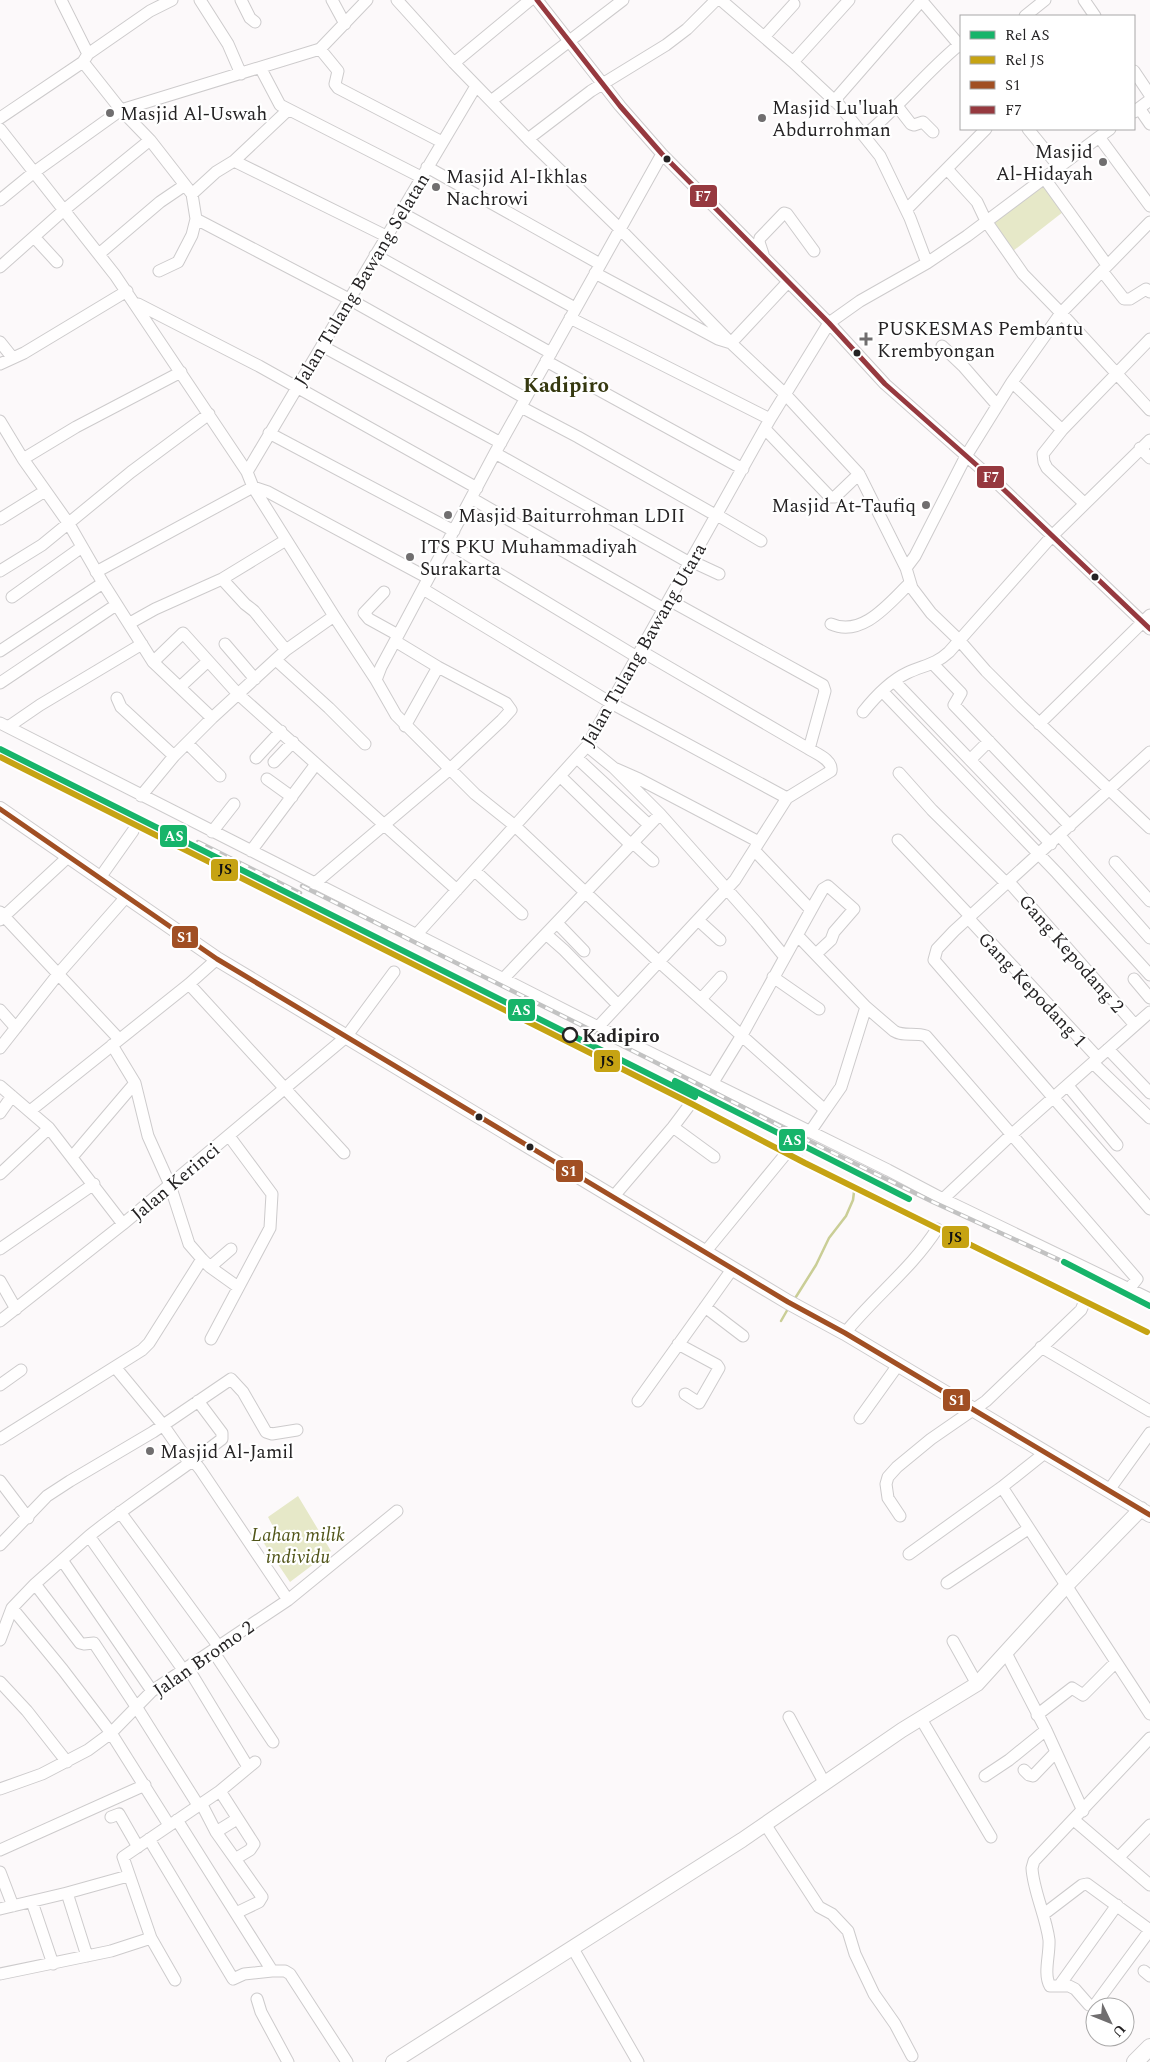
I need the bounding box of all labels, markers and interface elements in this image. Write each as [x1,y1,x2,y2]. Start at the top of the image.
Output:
legend [960,15,1135,130]
text: Rel AS [1005,24,1050,47]
text: Rel JS [1005,49,1044,72]
text: S1 [1005,74,1020,97]
place label: Masjid Lu'luah Abdurrohman [772,94,899,145]
text: F7 [1005,99,1022,122]
place label: Masjid Al-Uswah [120,100,267,129]
marker: Masjid Al-Uswah [104,107,116,119]
marker: Masjid Lu'luah Abdurrohman [756,112,768,124]
place label: Masjid Al-Hidayah [996,138,1093,189]
unlabelled marker [662,154,672,164]
marker: Masjid Al-Hidayah [1097,156,1109,168]
place label: Masjid Al-Ikhlas Nachrowi [446,163,588,214]
street label: Jalan Tulang Bawang Selatan [287,168,438,392]
marker: Masjid Al-Ikhlas Nachrowi [430,181,442,193]
line badge: F7 [689,184,718,208]
text: F7 [695,186,711,207]
place label: PUSKESMAS Pembantu Krembyongan [877,315,1084,366]
marker: PUSKESMAS Pembantu Krembyongan [859,332,873,346]
unlabelled marker [852,348,862,358]
district label: Kadipiro [523,370,609,402]
line badge: F7 [976,465,1005,489]
text: F7 [983,467,999,488]
place label: Masjid At-Taufiq [772,492,916,521]
marker: Masjid At-Taufiq [920,499,932,511]
place label: Masjid Baiturrohman LDII [458,502,685,531]
marker: Masjid Baiturrohman LDII [442,509,454,521]
place label: ITS PKU Muhammadiyah Surakarta [420,533,637,584]
street label: Jalan Tulang Bawang Utara [574,537,715,752]
marker: ITS PKU Muhammadiyah Surakarta [404,551,416,563]
unlabelled marker [1090,572,1100,582]
line badge: AS [159,824,188,848]
text: AS [165,826,183,847]
line badge: JS [210,858,239,882]
text: JS [218,859,232,880]
street label: Gang Kepodang 2 [1011,888,1131,1020]
line badge: S1 [171,925,199,949]
street label: Gang Kepodang 1 [970,926,1093,1054]
text: S1 [177,927,193,948]
line badge: AS [507,998,536,1022]
text: AS [512,1000,530,1021]
place label: Kadipiro [582,1022,660,1051]
marker: Kadipiro [562,1027,578,1043]
line badge: JS [593,1049,621,1073]
text: JS [600,1051,614,1072]
unlabelled marker [474,1112,484,1122]
line badge: AS [778,1128,806,1152]
text: AS [783,1130,801,1151]
street label: Jalan Kerinci [125,1136,227,1228]
unlabelled marker [525,1142,535,1152]
line badge: S1 [555,1159,584,1183]
text: S1 [561,1161,577,1182]
line badge: JS [941,1225,970,1249]
text: JS [948,1227,962,1248]
line badge: S1 [942,1388,971,1412]
text: S1 [949,1390,965,1411]
place label: Masjid Al-Jamil [160,1438,294,1467]
marker: Masjid Al-Jamil [144,1445,156,1457]
park label: Lahan milik individu [251,1521,345,1572]
street label: Jalan Bromo 2 [147,1614,260,1705]
north arrow [1085,1997,1135,2047]
text: U [1107,2019,1131,2042]

